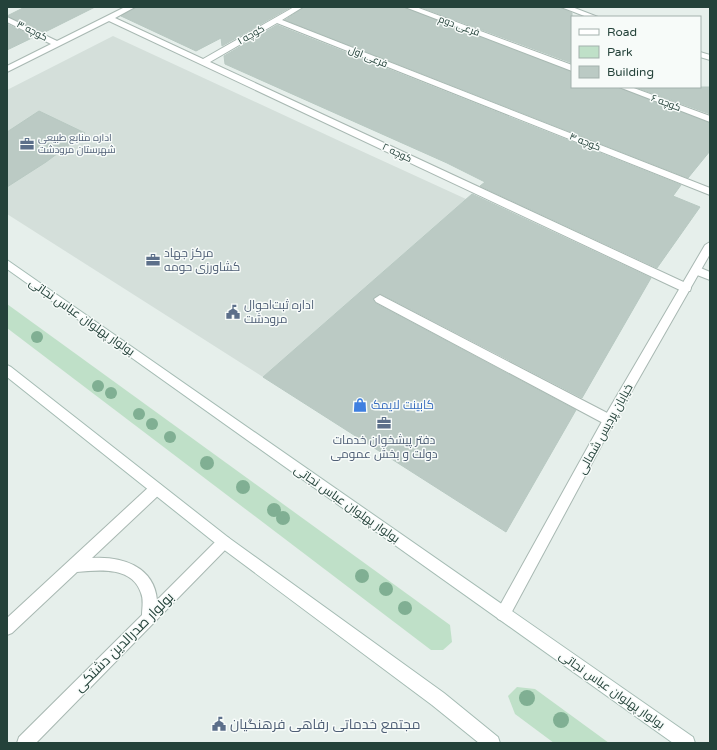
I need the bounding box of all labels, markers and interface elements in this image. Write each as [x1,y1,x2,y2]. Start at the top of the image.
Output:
street label: فرعی دوم [436,13,481,40]
legend [571,16,701,88]
street label: کوچه ۳ [15,18,49,44]
street label: کوچه ۱ [235,23,267,47]
text: Road [607,25,637,39]
street label: فرعی اول [347,44,389,70]
text: Park [607,45,633,59]
text: Building [607,65,654,79]
street label: کوچه ۶ [650,92,682,114]
street label: کوچه ۴ [568,130,602,154]
place label: اداره منابع طبیعی شهرستان مرودشت [38,132,115,156]
office icon: اداره منابع طبیعی شهرستان مرودشت [19,136,35,152]
street label: کوچه ۲ [380,141,414,165]
place label: مرکز جهاد کشاورزی حومه [164,246,240,274]
office icon: مرکز جهاد کشاورزی حومه [145,252,161,268]
street label: بولوار پهلوان عباس نجاتی [25,275,137,360]
place label: اداره ثبت‌احوال مرودشت [244,298,314,326]
public building icon: اداره ثبت‌احوال مرودشت [225,304,241,320]
street label: خیابان پردیس شمالی [574,381,637,478]
shop icon: کابینت لایمک [352,397,368,413]
place label: کابینت لایمک [371,398,434,412]
office icon: دفتر پیشخوان خدمات دولت و بخش عمومی [376,415,392,431]
place label: دفتر پیشخوان خدمات دولت و بخش عمومی [330,433,438,461]
street label: بولوار پهلوان عباس نجاتی [290,462,402,547]
street label: بولوار صدرالدین دشتکی [71,589,177,695]
street label: بولوار پهلوان عباس نجاتی [555,648,667,733]
public building icon: مجتمع خدماتی رفاهی فرهنگیان [211,716,227,732]
place label: مجتمع خدماتی رفاهی فرهنگیان [230,716,421,733]

